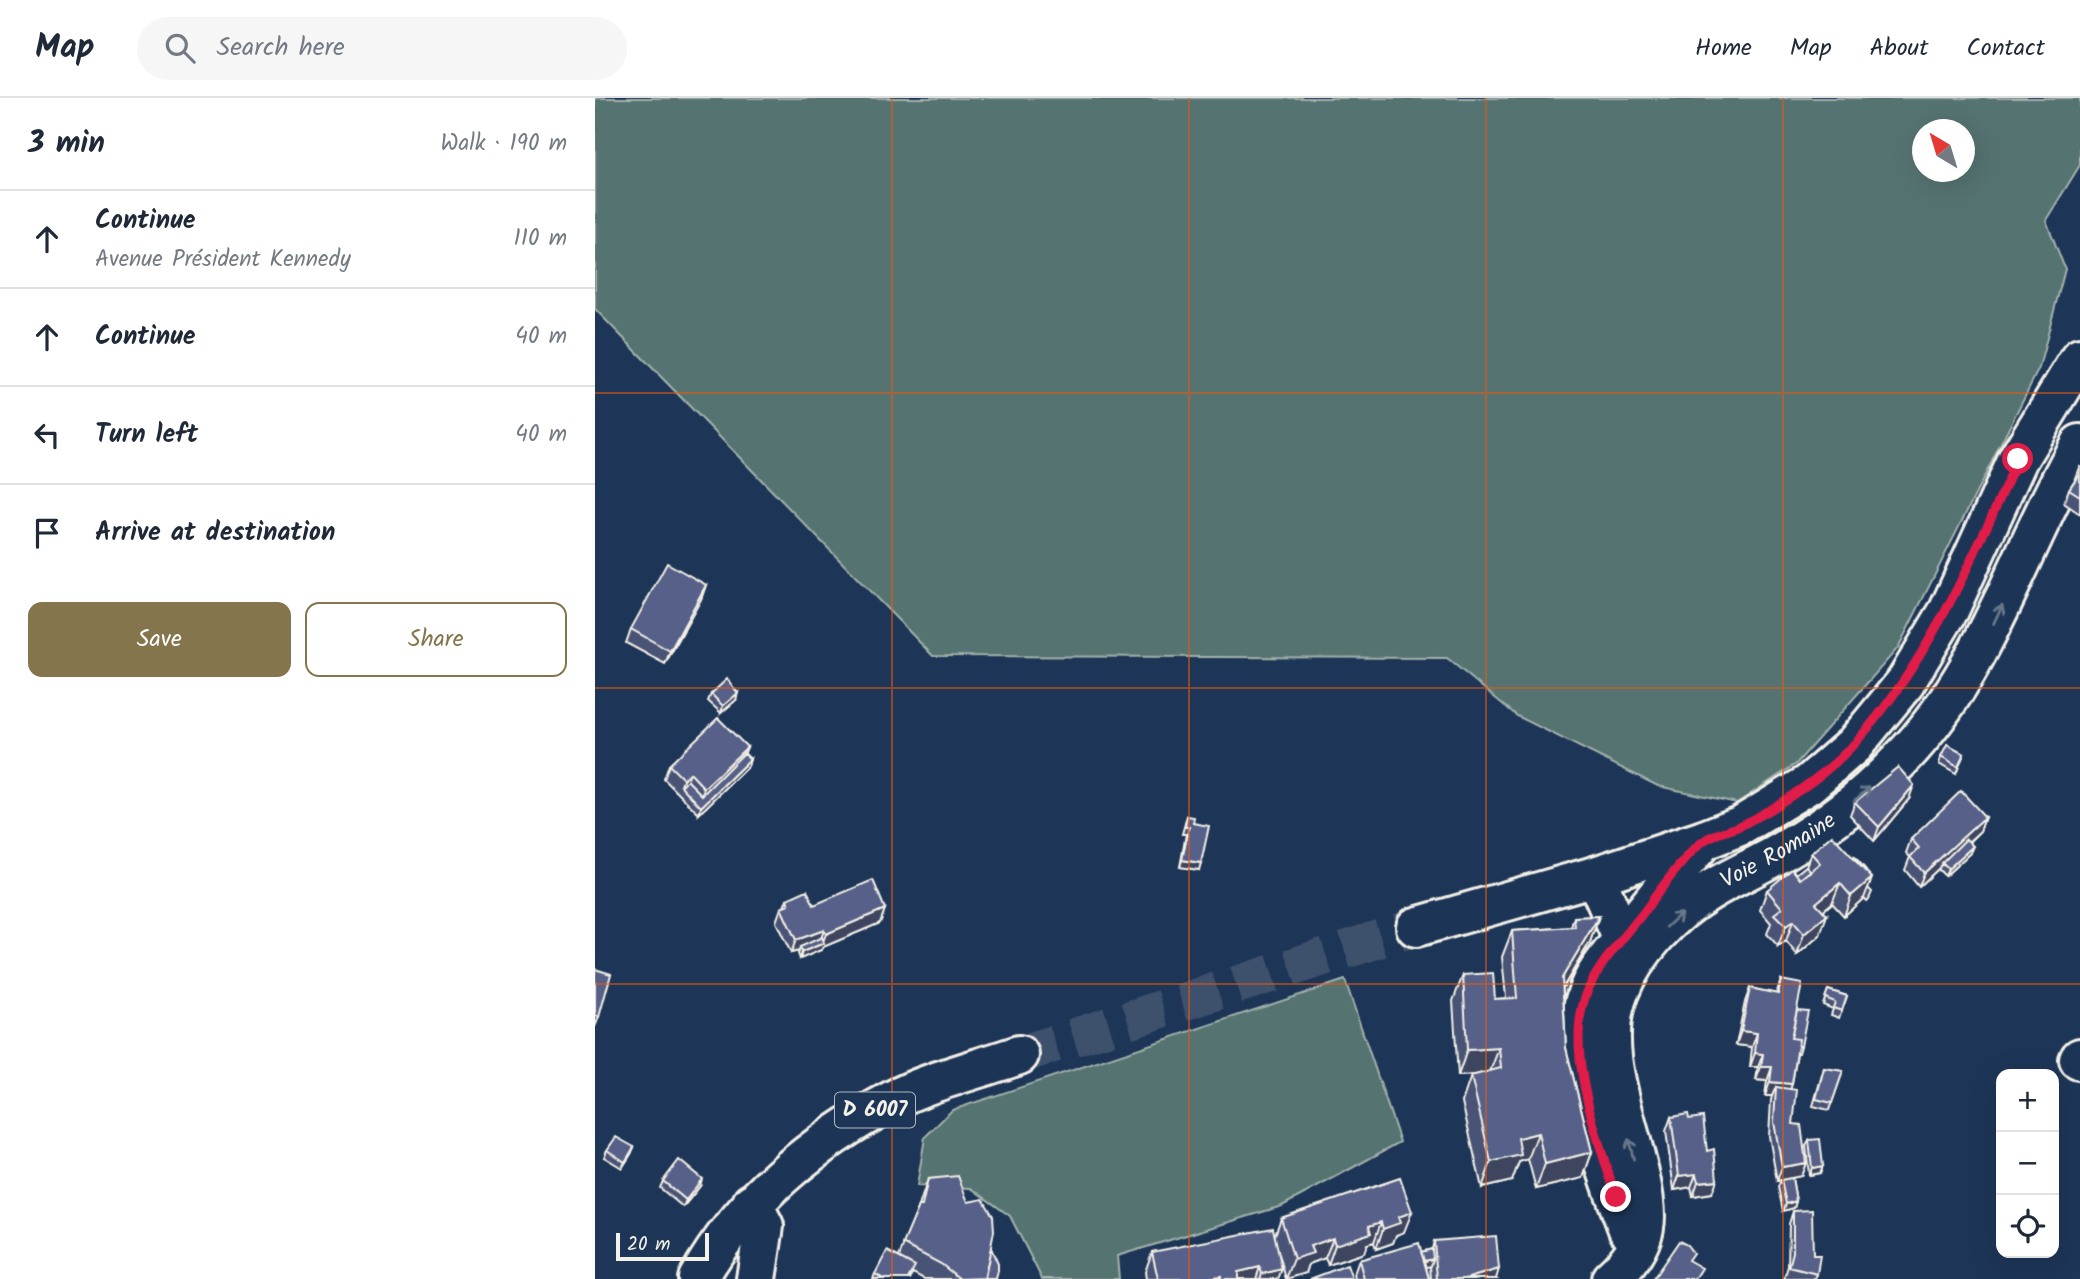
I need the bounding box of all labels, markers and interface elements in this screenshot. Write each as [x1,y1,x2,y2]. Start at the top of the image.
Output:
search box [137,17,627,80]
text: Map [35,22,95,75]
text: Search here [217,27,345,69]
icon: search [161,29,199,67]
text: Home [1695,29,1752,68]
text: Map [1790,29,1832,68]
text: About [1870,29,1928,68]
text: Contact [1966,29,2045,68]
north arrow [1912,119,1975,182]
text: 3 min [28,120,105,168]
text: Walk · 190 m [440,126,567,162]
text: Continue [95,200,196,242]
icon: ahead [28,220,66,258]
text: 110 m [514,221,567,257]
text: Avenue Président Kennedy [95,242,351,278]
text: Continue [95,316,196,358]
icon: ahead [28,318,66,356]
text: 40 m [515,319,567,355]
text: Turn left [95,414,198,456]
icon: left [28,416,66,454]
text: 40 m [515,417,567,453]
route start [2002,443,2033,474]
text: Arrive at destination [95,512,335,554]
icon: arrive [28,514,66,552]
button: Save [28,602,291,677]
button: Share [305,602,567,677]
one-way arrow [1992,604,2005,625]
one-way arrow [1853,786,1871,802]
street label: Voie Romaine [1714,804,1844,899]
one-way arrow [1665,911,1682,928]
map controls [1996,1069,2059,1258]
button: + [1996,1069,2059,1132]
road number: D 6007 [835,1093,915,1128]
button: − [1996,1132,2059,1195]
one-way arrow [1624,1139,1637,1161]
route end [1600,1181,1631,1212]
button: locate [1996,1195,2059,1258]
scale bar [616,1230,709,1262]
text: 20 m [627,1230,670,1260]

